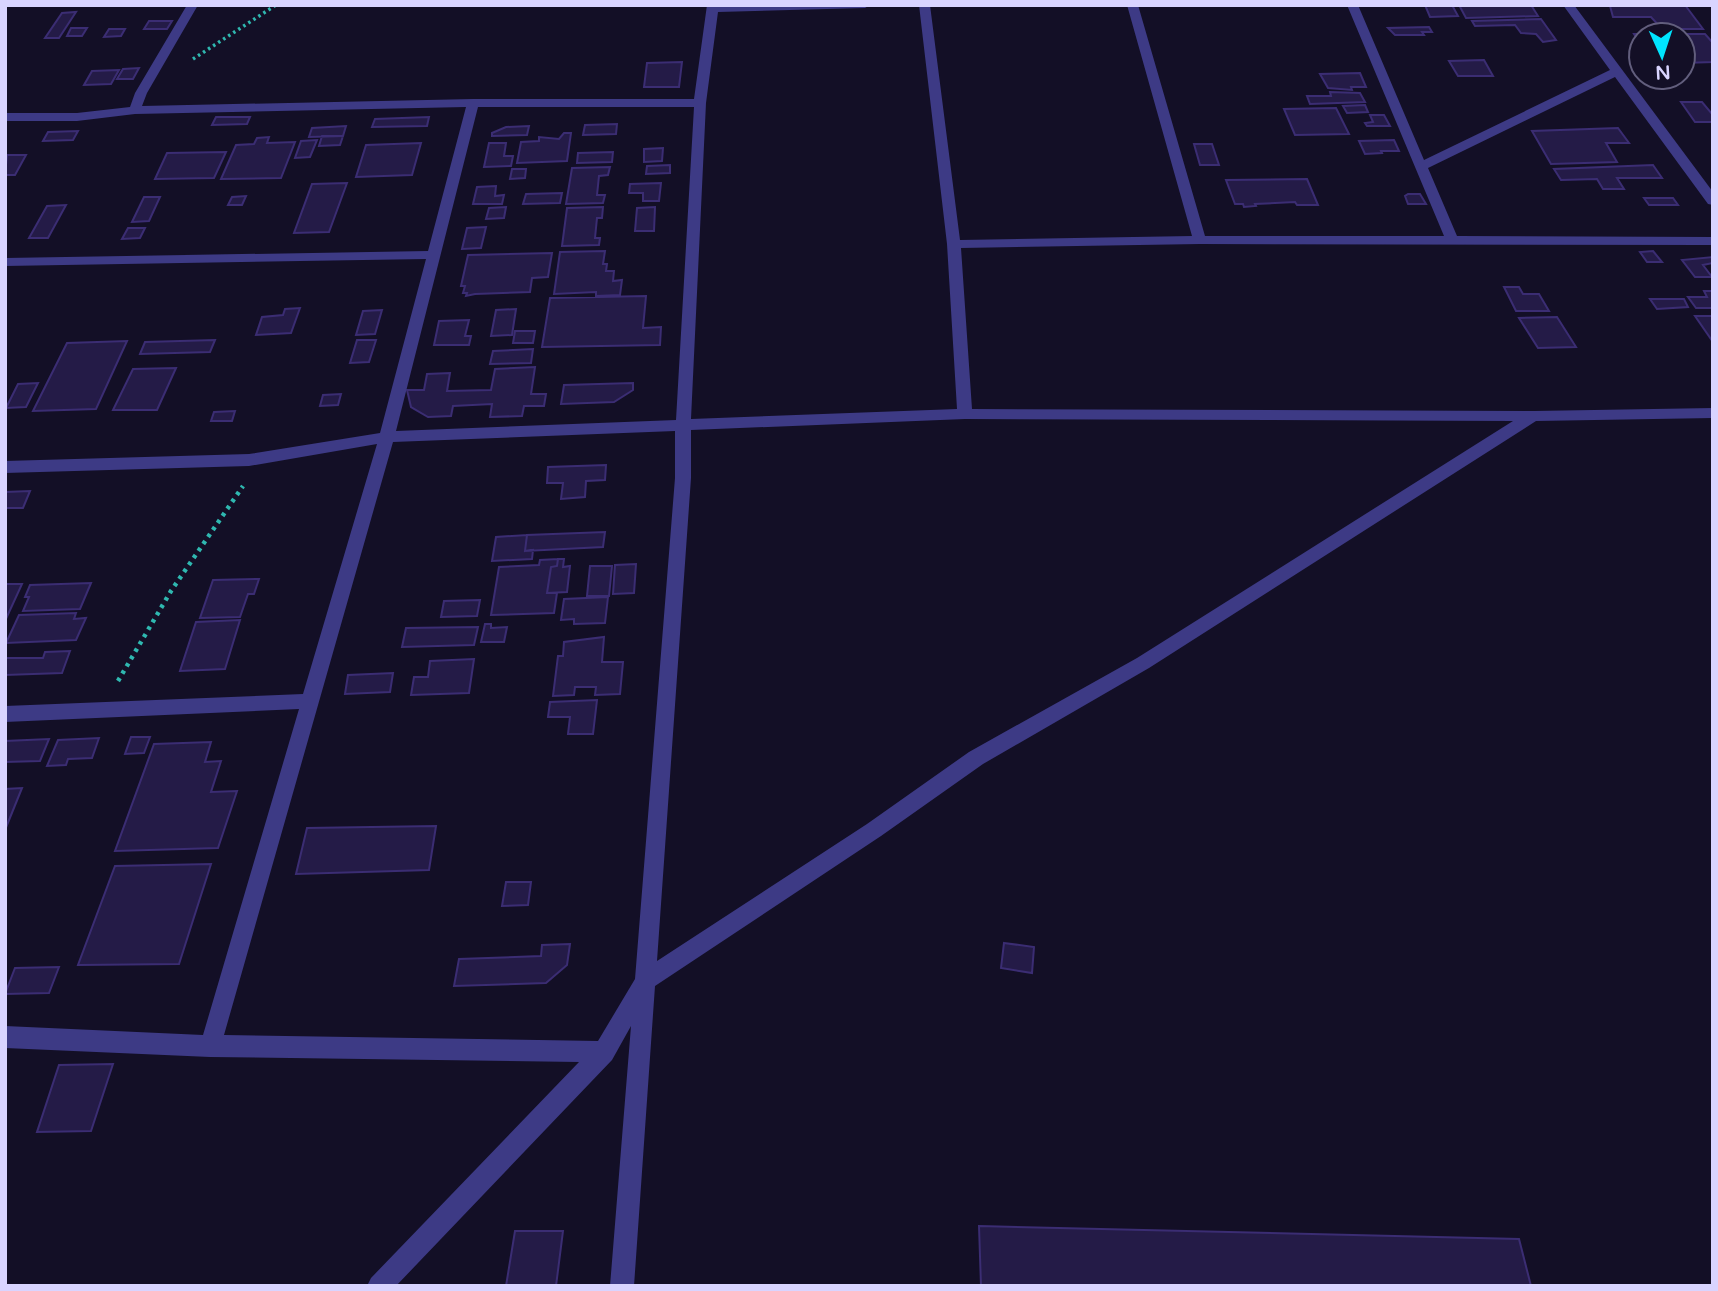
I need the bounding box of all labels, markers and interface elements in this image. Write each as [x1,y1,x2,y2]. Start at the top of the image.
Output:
north arrow [1627,21,1697,91]
text: N [1655,61,1671,83]

